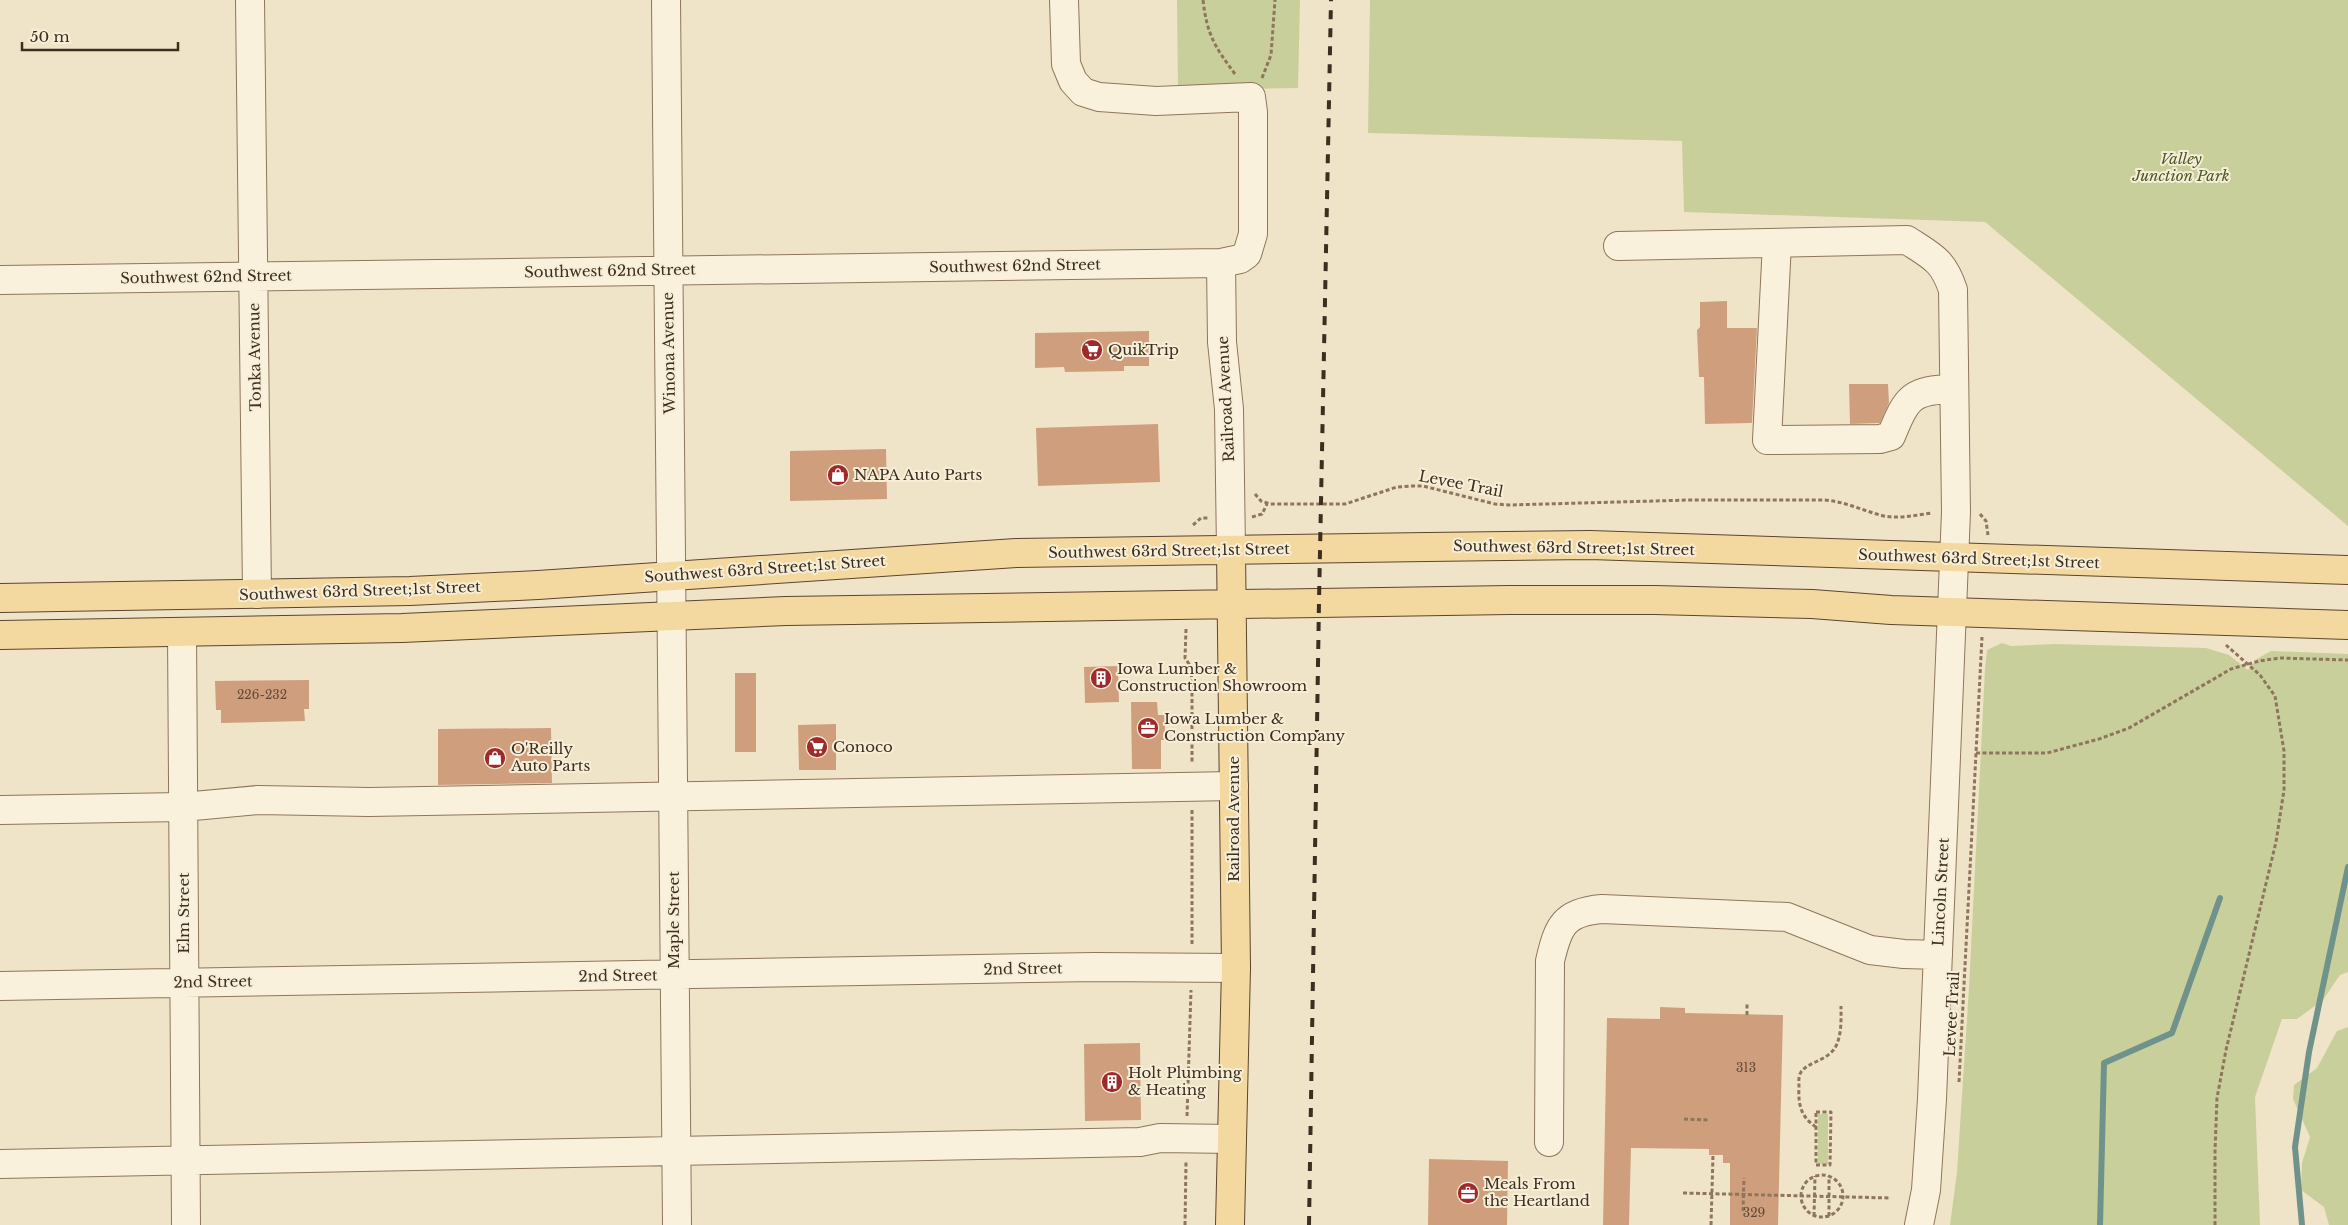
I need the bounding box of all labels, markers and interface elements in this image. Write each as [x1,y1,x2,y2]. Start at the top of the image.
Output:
scale bar [22,20,179,52]
text: 50 m [30,27,70,46]
park label: Valley Junction Park [2132,149,2229,185]
street label: Southwest 62nd Street [929,254,1101,276]
street label: Southwest 62nd Street [524,259,696,281]
street label: Southwest 62nd Street [120,265,292,287]
street label: Winona Avenue [658,292,679,415]
street label: Tonka Avenue [244,302,265,412]
street label: Railroad Avenue [1213,336,1238,463]
supermarket icon: QuikTrip [1080,338,1104,362]
place label: QuikTrip [1108,340,1179,359]
shop icon: NAPA Auto Parts [826,463,850,487]
place label: NAPA Auto Parts [854,465,983,484]
street label: Levee Trail [1417,466,1505,501]
street label: Southwest 63rd Street;1st Street [1453,536,1695,559]
street label: Southwest 63rd Street;1st Street [1048,539,1290,562]
street label: Southwest 63rd Street;1st Street [1858,545,2101,572]
street label: Southwest 63rd Street;1st Street [644,551,887,586]
street label: Southwest 63rd Street;1st Street [239,577,481,604]
place label: Iowa Lumber & Construction Showroom [1117,659,1307,695]
building icon: Iowa Lumber & Construction Showroom [1089,666,1113,690]
house number: 226-232 [237,687,287,702]
place label: Iowa Lumber & Construction Company [1164,709,1346,745]
office icon: Iowa Lumber & Construction Company [1136,716,1160,740]
supermarket icon: Conoco [805,735,829,759]
place label: Conoco [833,737,893,756]
place label: O'Reilly Auto Parts [510,739,590,775]
shop icon: O'Reilly Auto Parts [483,746,507,770]
street label: Railroad Avenue [1224,756,1243,882]
street label: Lincoln Street [1928,837,1953,947]
street label: Maple Street [664,871,683,969]
street label: Elm Street [174,872,193,954]
street label: 2nd Street [983,958,1063,979]
street label: 2nd Street [578,965,658,986]
street label: 2nd Street [173,971,253,992]
street label: Levee Trail [1940,971,1963,1057]
house number: 313 [1736,1060,1756,1075]
place label: Holt Plumbing & Heating [1128,1063,1243,1099]
building icon: Holt Plumbing & Heating [1100,1070,1124,1094]
place label: Meals From the Heartland [1484,1174,1590,1210]
office icon: Meals From the Heartland [1456,1181,1480,1205]
house number: 329 [1743,1205,1765,1220]

